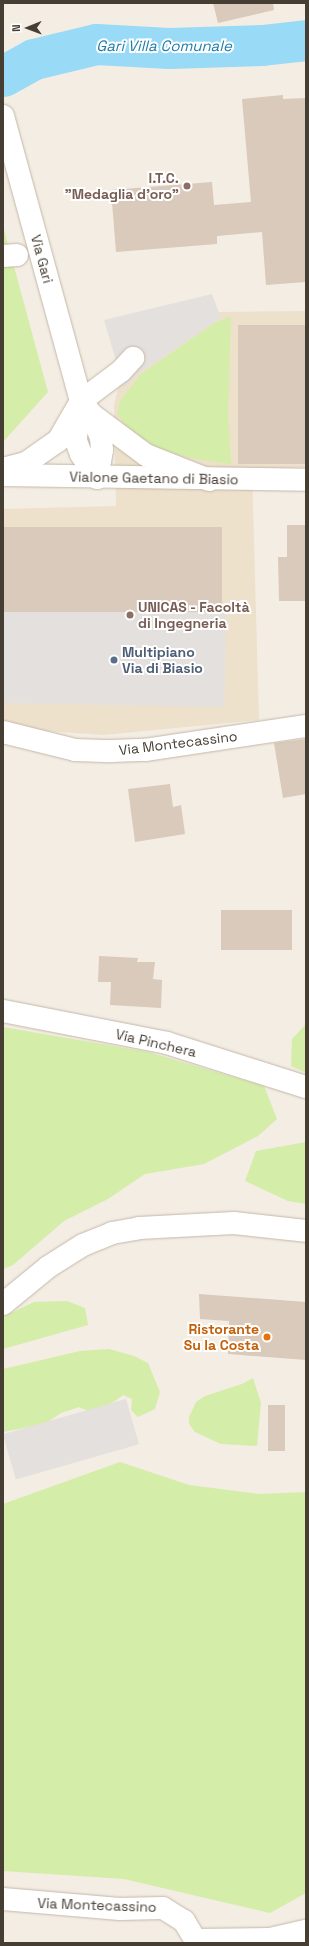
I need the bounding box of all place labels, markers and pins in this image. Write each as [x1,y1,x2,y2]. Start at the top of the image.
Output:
place label: I.T.C. "Medaglia d'oro" [64,170,179,202]
marker: I.T.C. "Medaglia d'oro" [182,181,192,191]
place label: UNICAS - Facoltà di Ingegneria [138,599,250,632]
marker: UNICAS - Facoltà di Ingegneria [125,610,135,620]
place label: Multipiano Via di Biasio [122,644,203,676]
marker: Multipiano Via di Biasio [109,655,119,665]
place label: Ristorante Su la Costa [184,1321,259,1354]
marker: Ristorante Su la Costa [262,1332,272,1342]

